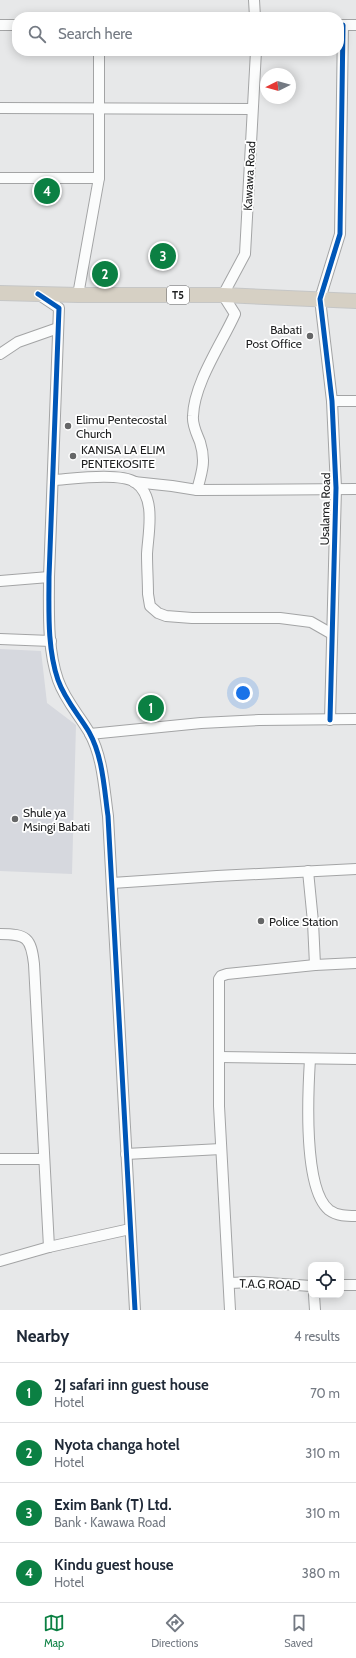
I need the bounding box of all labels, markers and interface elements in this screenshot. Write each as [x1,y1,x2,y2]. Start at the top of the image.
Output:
search box [12,12,344,56]
icon: search [26,23,48,45]
text: Search here [58,25,133,43]
north arrow [260,68,296,104]
street label: Kawawa Road [240,141,258,211]
pin: 4 [34,176,60,206]
pin: 3 [150,241,176,271]
pin: 2 [92,259,118,289]
road number: T5 [167,286,189,304]
place label: Babati Post Office [246,322,302,351]
marker: Babati Post Office [305,331,315,341]
place label: Elimu Pentecostal Church [76,412,167,441]
marker: Elimu Pentecostal Church [63,421,73,431]
place label: KANISA LA ELIM PENTEKOSITE [81,442,166,471]
marker: KANISA LA ELIM PENTEKOSITE [68,451,78,461]
street label: Usalama Road [317,472,333,546]
your location [233,683,253,703]
pin: 1 [138,693,164,723]
place label: Shule ya Msingi Babati [23,805,90,834]
marker: Shule ya Msingi Babati [10,814,20,824]
place label: Police Station [269,914,339,929]
marker: Police Station [256,916,266,926]
map controls [308,1262,344,1298]
button: locate [308,1262,344,1298]
street label: T.A.G ROAD [239,1275,301,1293]
text: Nearby [16,1326,69,1346]
text: 4 results [294,1328,340,1344]
text: 2J safari inn guest house [54,1376,209,1394]
text: 1 [27,1385,31,1401]
text: 70 m [310,1385,340,1401]
text: Hotel [54,1394,84,1410]
text: Nyota changa hotel [54,1436,180,1454]
text: 2 [26,1445,32,1461]
text: 310 m [305,1445,340,1461]
text: Hotel [54,1454,84,1470]
text: Exim Bank (T) Ltd. [54,1496,172,1514]
text: 3 [25,1505,33,1521]
text: 310 m [305,1505,340,1521]
text: Bank · Kawawa Road [54,1514,166,1530]
text: Kindu guest house [54,1556,174,1574]
text: 4 [25,1565,33,1581]
text: 380 m [302,1565,340,1581]
text: Hotel [54,1574,84,1590]
tab: Map [43,1612,65,1650]
tab: Directions [151,1612,198,1650]
tab: Saved [284,1612,313,1650]

